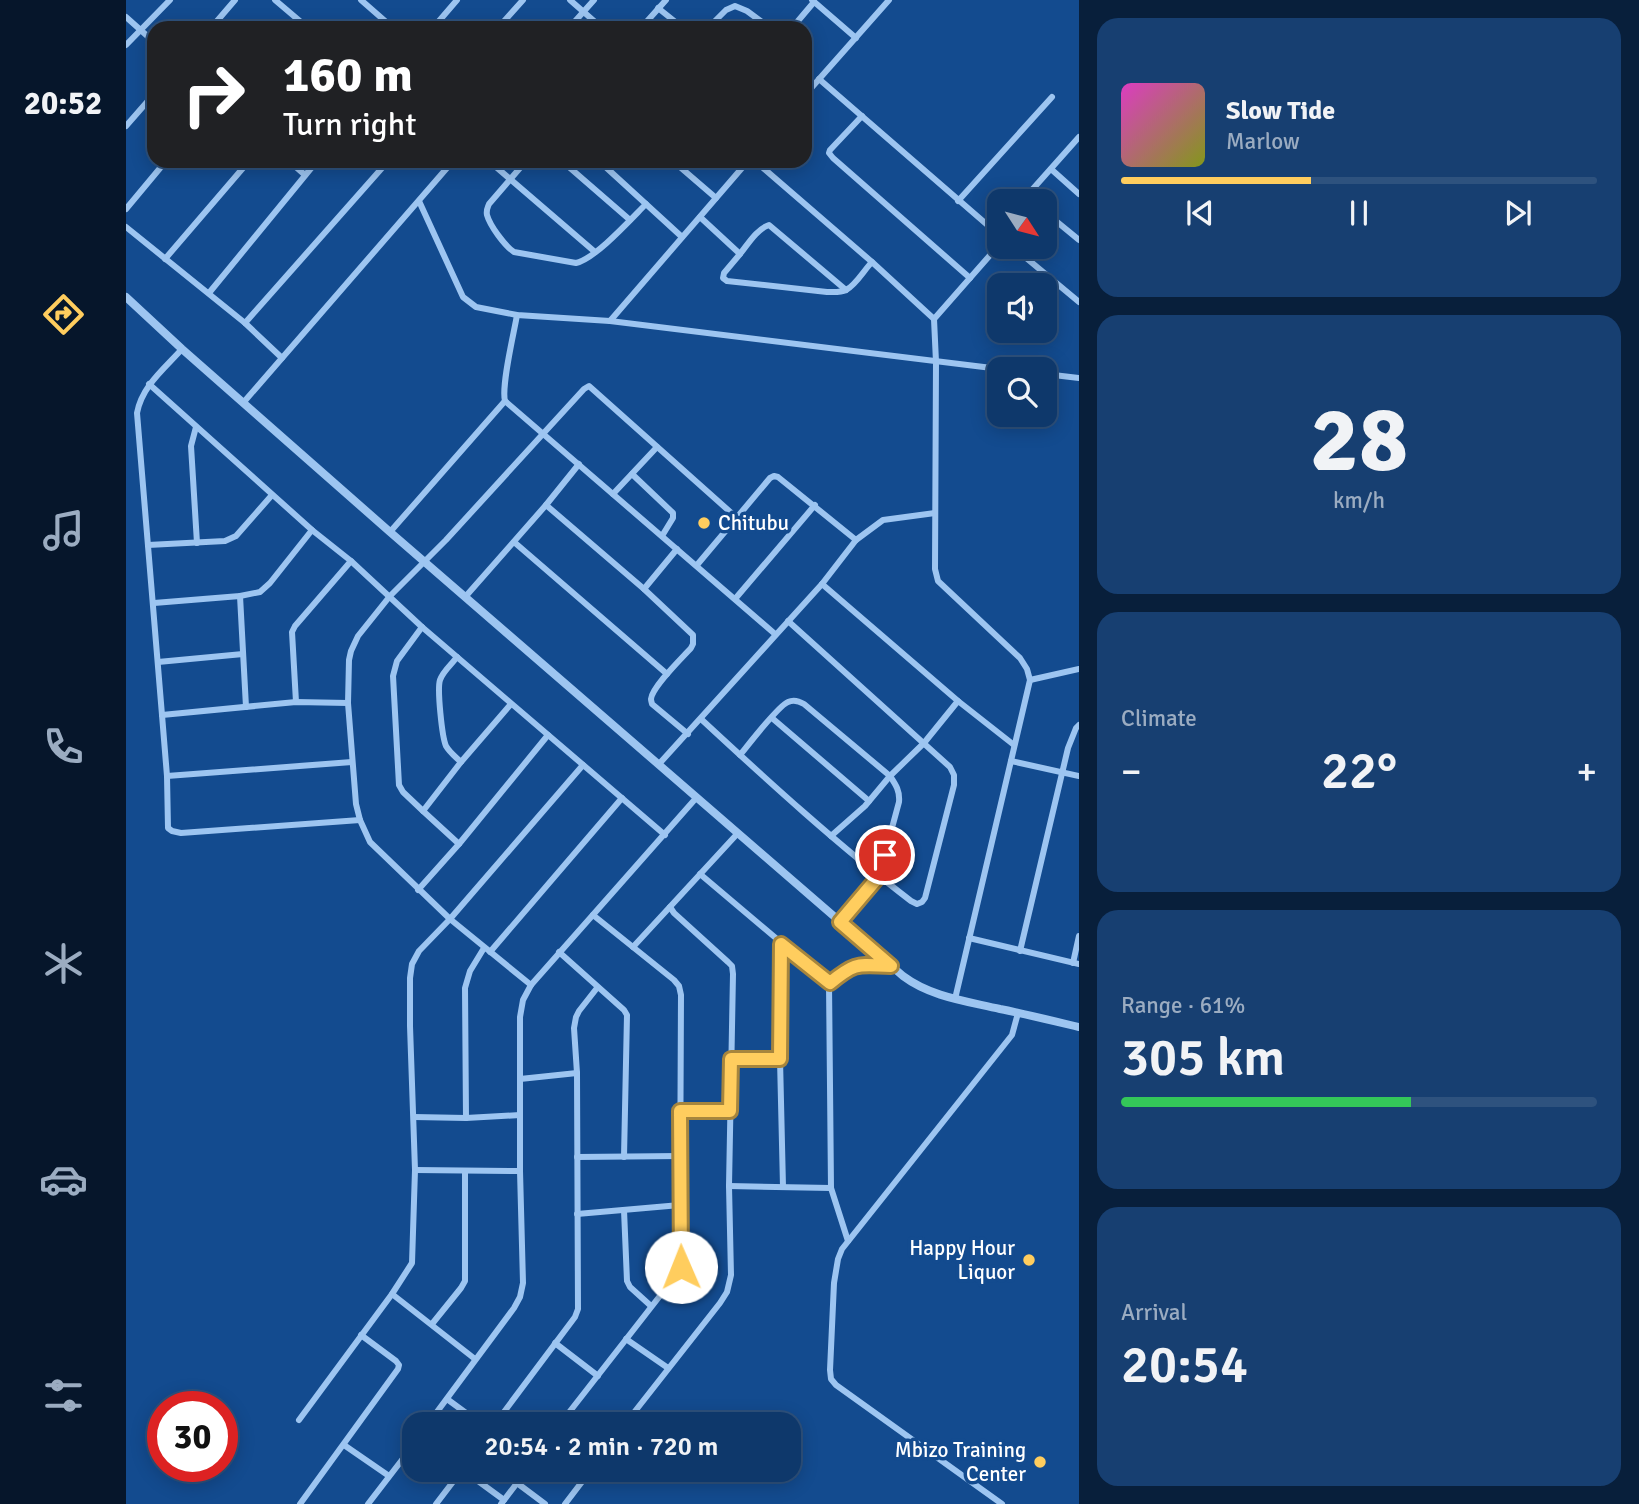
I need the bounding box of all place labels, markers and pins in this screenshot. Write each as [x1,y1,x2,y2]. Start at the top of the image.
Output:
place label: Chitubu [718,510,789,536]
marker: Chitubu [696,515,712,531]
pin [855,825,915,885]
place label: Happy Hour Liquor [909,1235,1015,1285]
marker: Happy Hour Liquor [1021,1252,1037,1268]
place label: Mbizo Training Center [895,1437,1026,1487]
marker: Mbizo Training Center [1032,1454,1048,1470]

